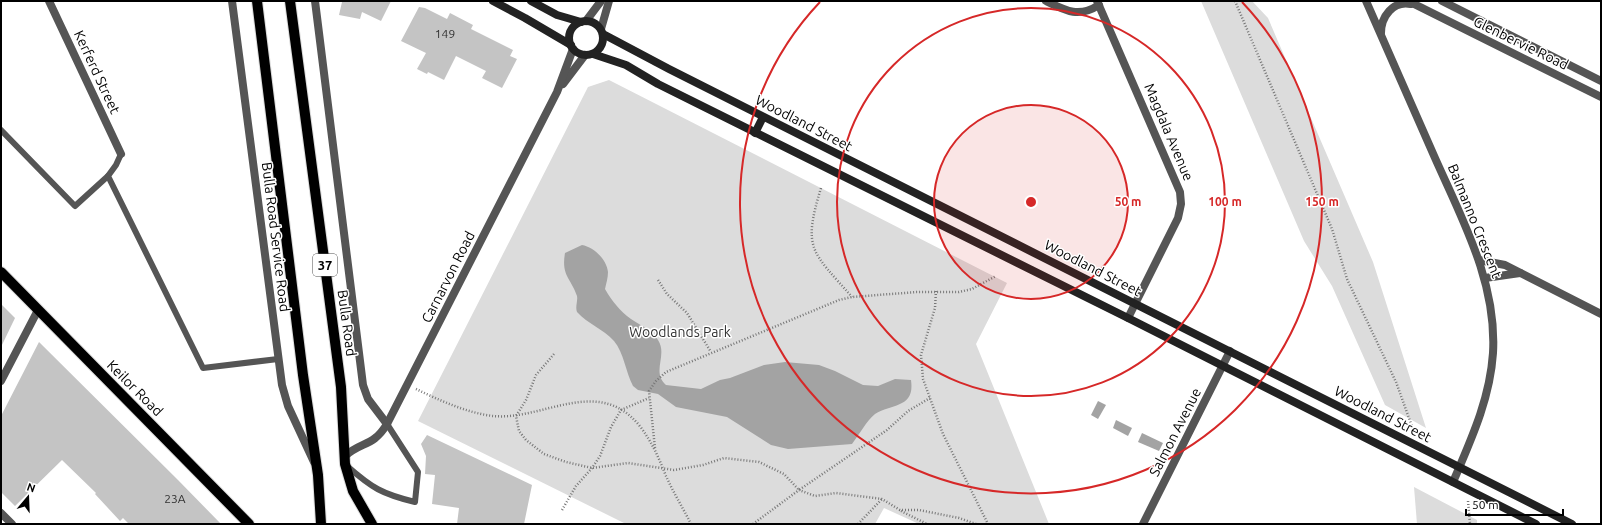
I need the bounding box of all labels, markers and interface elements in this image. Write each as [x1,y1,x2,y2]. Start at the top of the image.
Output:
street label: Glenbervie Road [1471,13,1571,73]
house number: 149 [435,27,455,40]
street label: Kerferd Street [71,28,124,117]
street label: Magdala Avenue [1141,81,1197,183]
street label: Woodland Street [753,92,856,155]
street label: Bulla Road Service Road [259,161,293,313]
street label: Balmanno Crescent [1445,162,1505,281]
centre of rings [1024,195,1038,209]
text: 50 m [1115,195,1141,208]
text: 100 m [1208,195,1242,208]
text: 150 m [1305,195,1339,208]
street label: Carnarvon Road [418,229,478,325]
street label: Woodland Street [1042,237,1145,300]
road number: 37 [313,254,337,276]
street label: Bulla Road [334,289,360,357]
park label: Woodlands Park [629,324,731,340]
street label: Keilor Road [104,357,166,419]
street label: Woodland Street [1332,383,1435,446]
street label: Salmon Avenue [1146,385,1204,479]
north arrow [8,477,48,517]
text: N [25,481,37,495]
scale bar [1466,491,1563,517]
house number: 23A [164,492,186,505]
text: 50 m [1472,498,1499,511]

